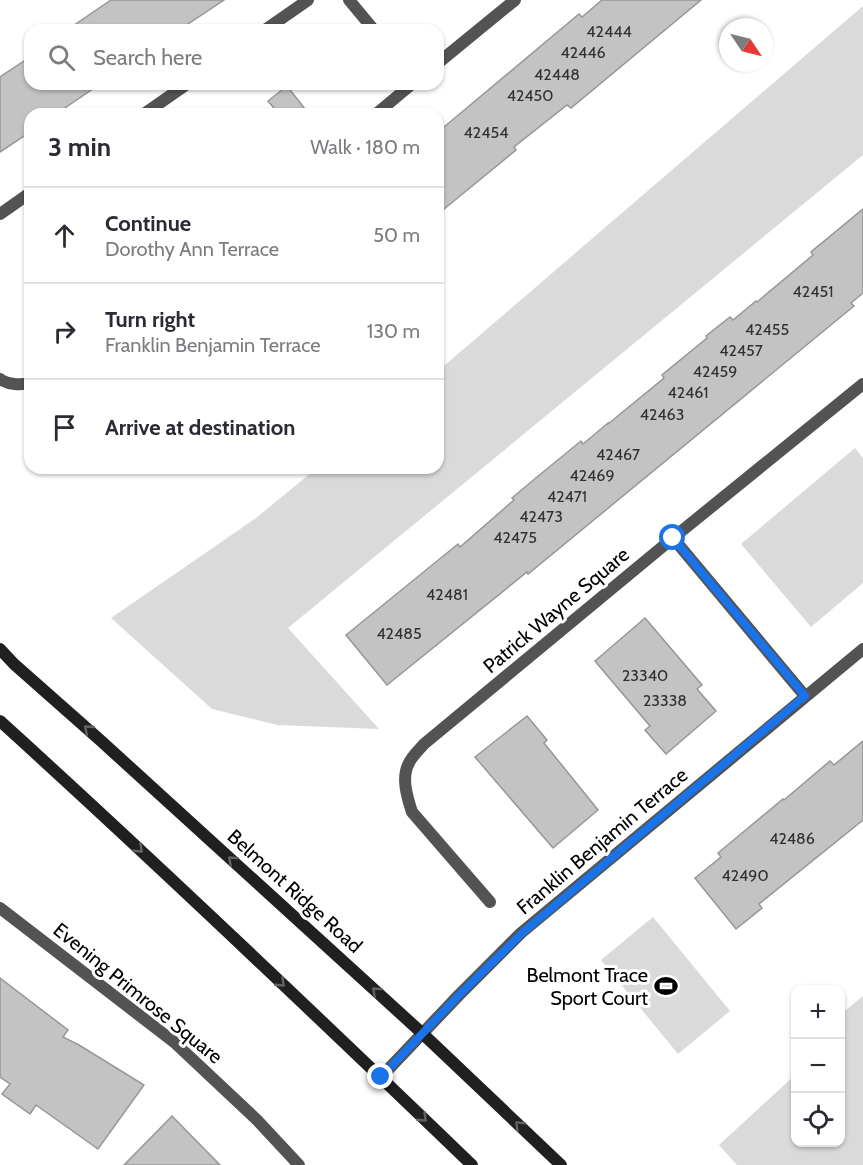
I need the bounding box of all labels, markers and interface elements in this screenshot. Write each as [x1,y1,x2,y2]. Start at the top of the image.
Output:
north arrow [719,18,773,72]
house number: 42444 [586,22,632,41]
search box [24,24,444,90]
icon: search [45,41,78,74]
house number: 42446 [560,43,606,62]
text: Search here [93,44,202,71]
house number: 42448 [534,65,580,84]
house number: 42450 [507,86,553,105]
house number: 42454 [464,123,508,142]
text: 3 min [48,131,111,163]
text: Walk · 180 m [310,135,420,159]
text: Continue [105,210,191,237]
icon: ahead [48,219,81,252]
text: 50 m [373,223,420,247]
text: Dorothy Ann Terrace [105,237,279,261]
house number: 42451 [793,282,833,301]
text: Turn right [105,306,195,333]
icon: right [48,315,81,348]
text: 130 m [367,319,420,343]
house number: 42455 [745,320,789,339]
text: Franklin Benjamin Terrace [105,333,320,357]
house number: 42457 [719,341,763,360]
house number: 42459 [693,362,737,381]
house number: 42461 [667,383,709,402]
house number: 42463 [640,405,684,424]
icon: arrive [48,411,81,444]
text: Arrive at destination [105,414,295,441]
house number: 42467 [596,445,640,464]
house number: 42469 [569,466,615,485]
house number: 42471 [547,487,587,506]
house number: 42473 [519,507,563,526]
route start [659,524,685,550]
house number: 42475 [493,528,537,547]
street label: Patrick Wayne Square [478,542,634,678]
house number: 42481 [426,585,468,604]
house number: 42485 [376,624,422,643]
house number: 23340 [622,666,668,685]
house number: 23338 [643,691,687,710]
one-way arrow [84,725,95,736]
street label: Franklin Benjamin Terrace [512,763,692,919]
street label: Belmont Ridge Road [223,824,367,958]
house number: 42486 [769,829,815,848]
one-way arrow [133,842,143,853]
one-way arrow [228,856,239,867]
house number: 42490 [721,866,769,885]
street label: Evening Primrose Square [49,917,227,1069]
place label: Belmont Trace Sport Court [526,963,648,1010]
sports icon: Belmont Trace Sport Court [653,973,679,999]
one-way arrow [275,976,285,987]
map controls [791,985,845,1147]
button: + [791,985,845,1039]
one-way arrow [372,987,383,998]
button: − [791,1039,845,1093]
route end [367,1063,393,1089]
button: locate [791,1093,845,1147]
one-way arrow [417,1111,427,1122]
one-way arrow [515,1121,525,1132]

